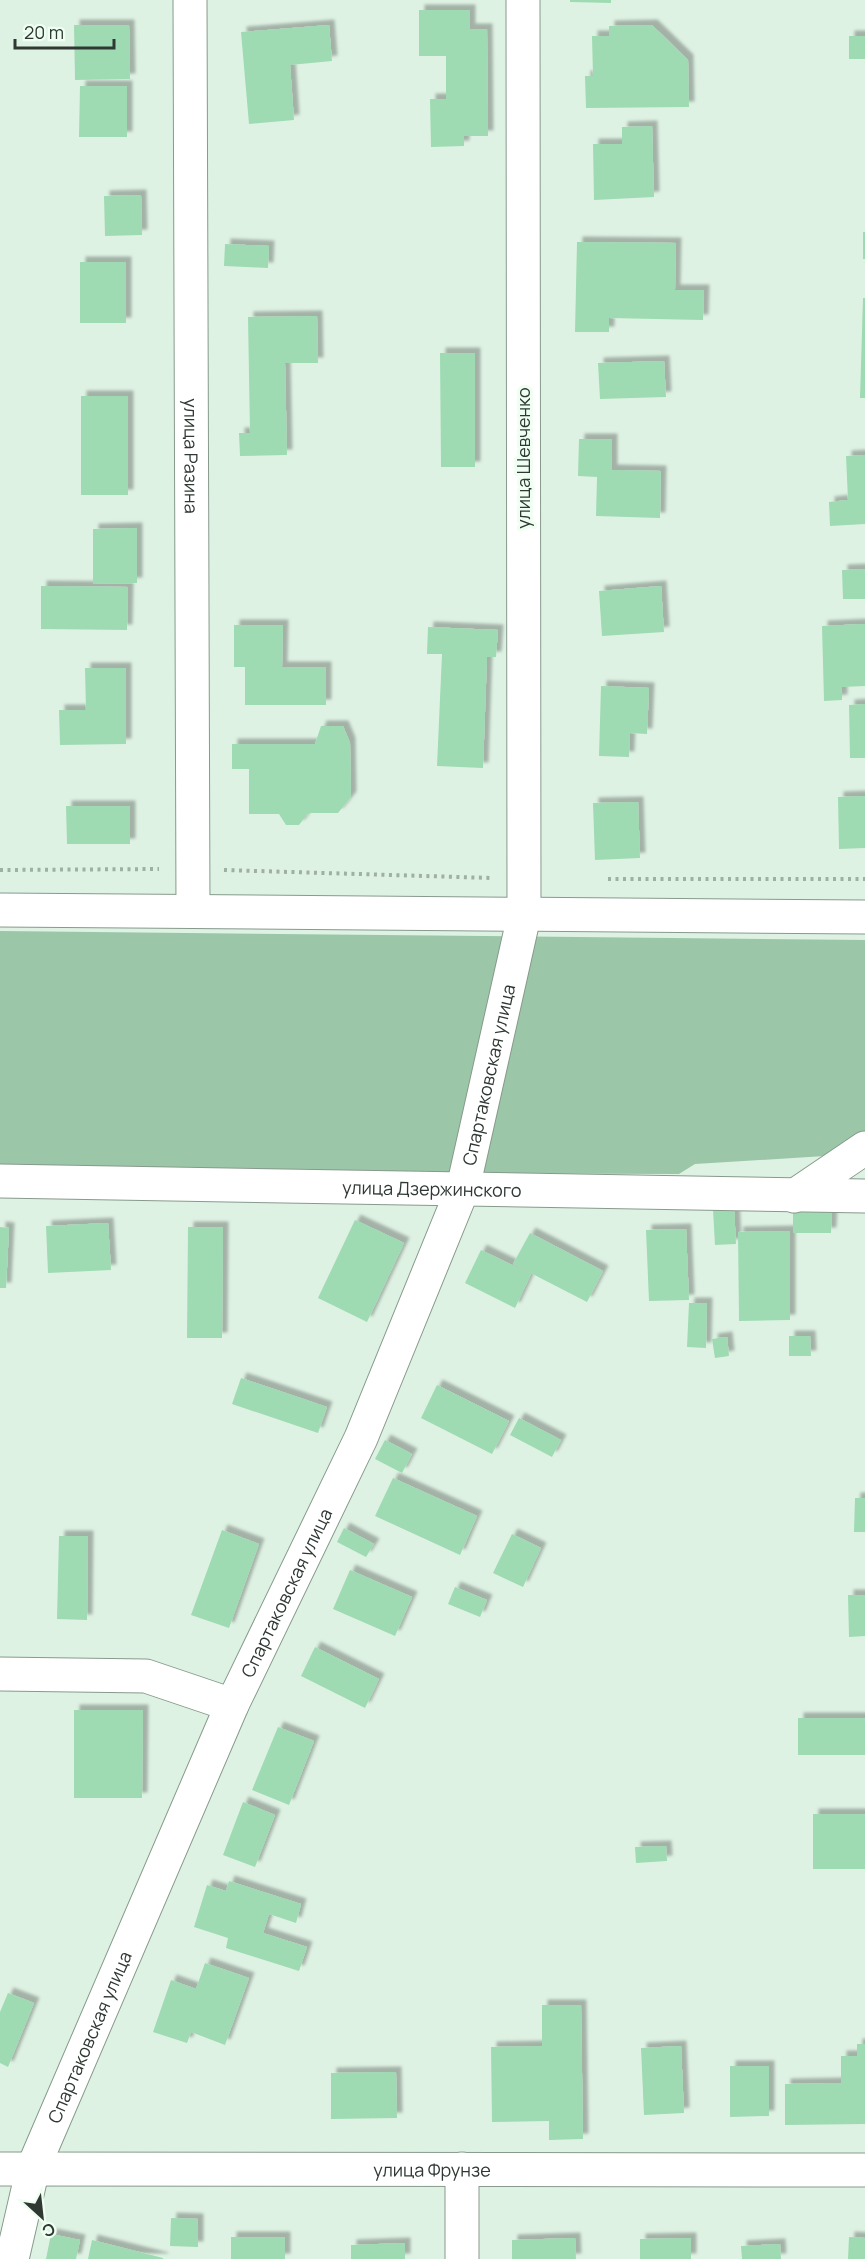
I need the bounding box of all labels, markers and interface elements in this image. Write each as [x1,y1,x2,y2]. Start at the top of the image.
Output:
scale bar [15,12,114,50]
text: 20 m [24,20,64,44]
street label: улица Шевченко [511,387,535,529]
street label: улица Разина [179,398,204,514]
street label: Спартаковская улица [456,982,520,1168]
street label: улица Дзержинского [342,1175,522,1202]
street label: Спартаковская улица [235,1504,337,1681]
street label: Спартаковская улица [42,1947,137,2127]
street label: улица Фрунзе [373,2157,491,2182]
north arrow [12,2187,72,2247]
text: С [38,2218,59,2243]

